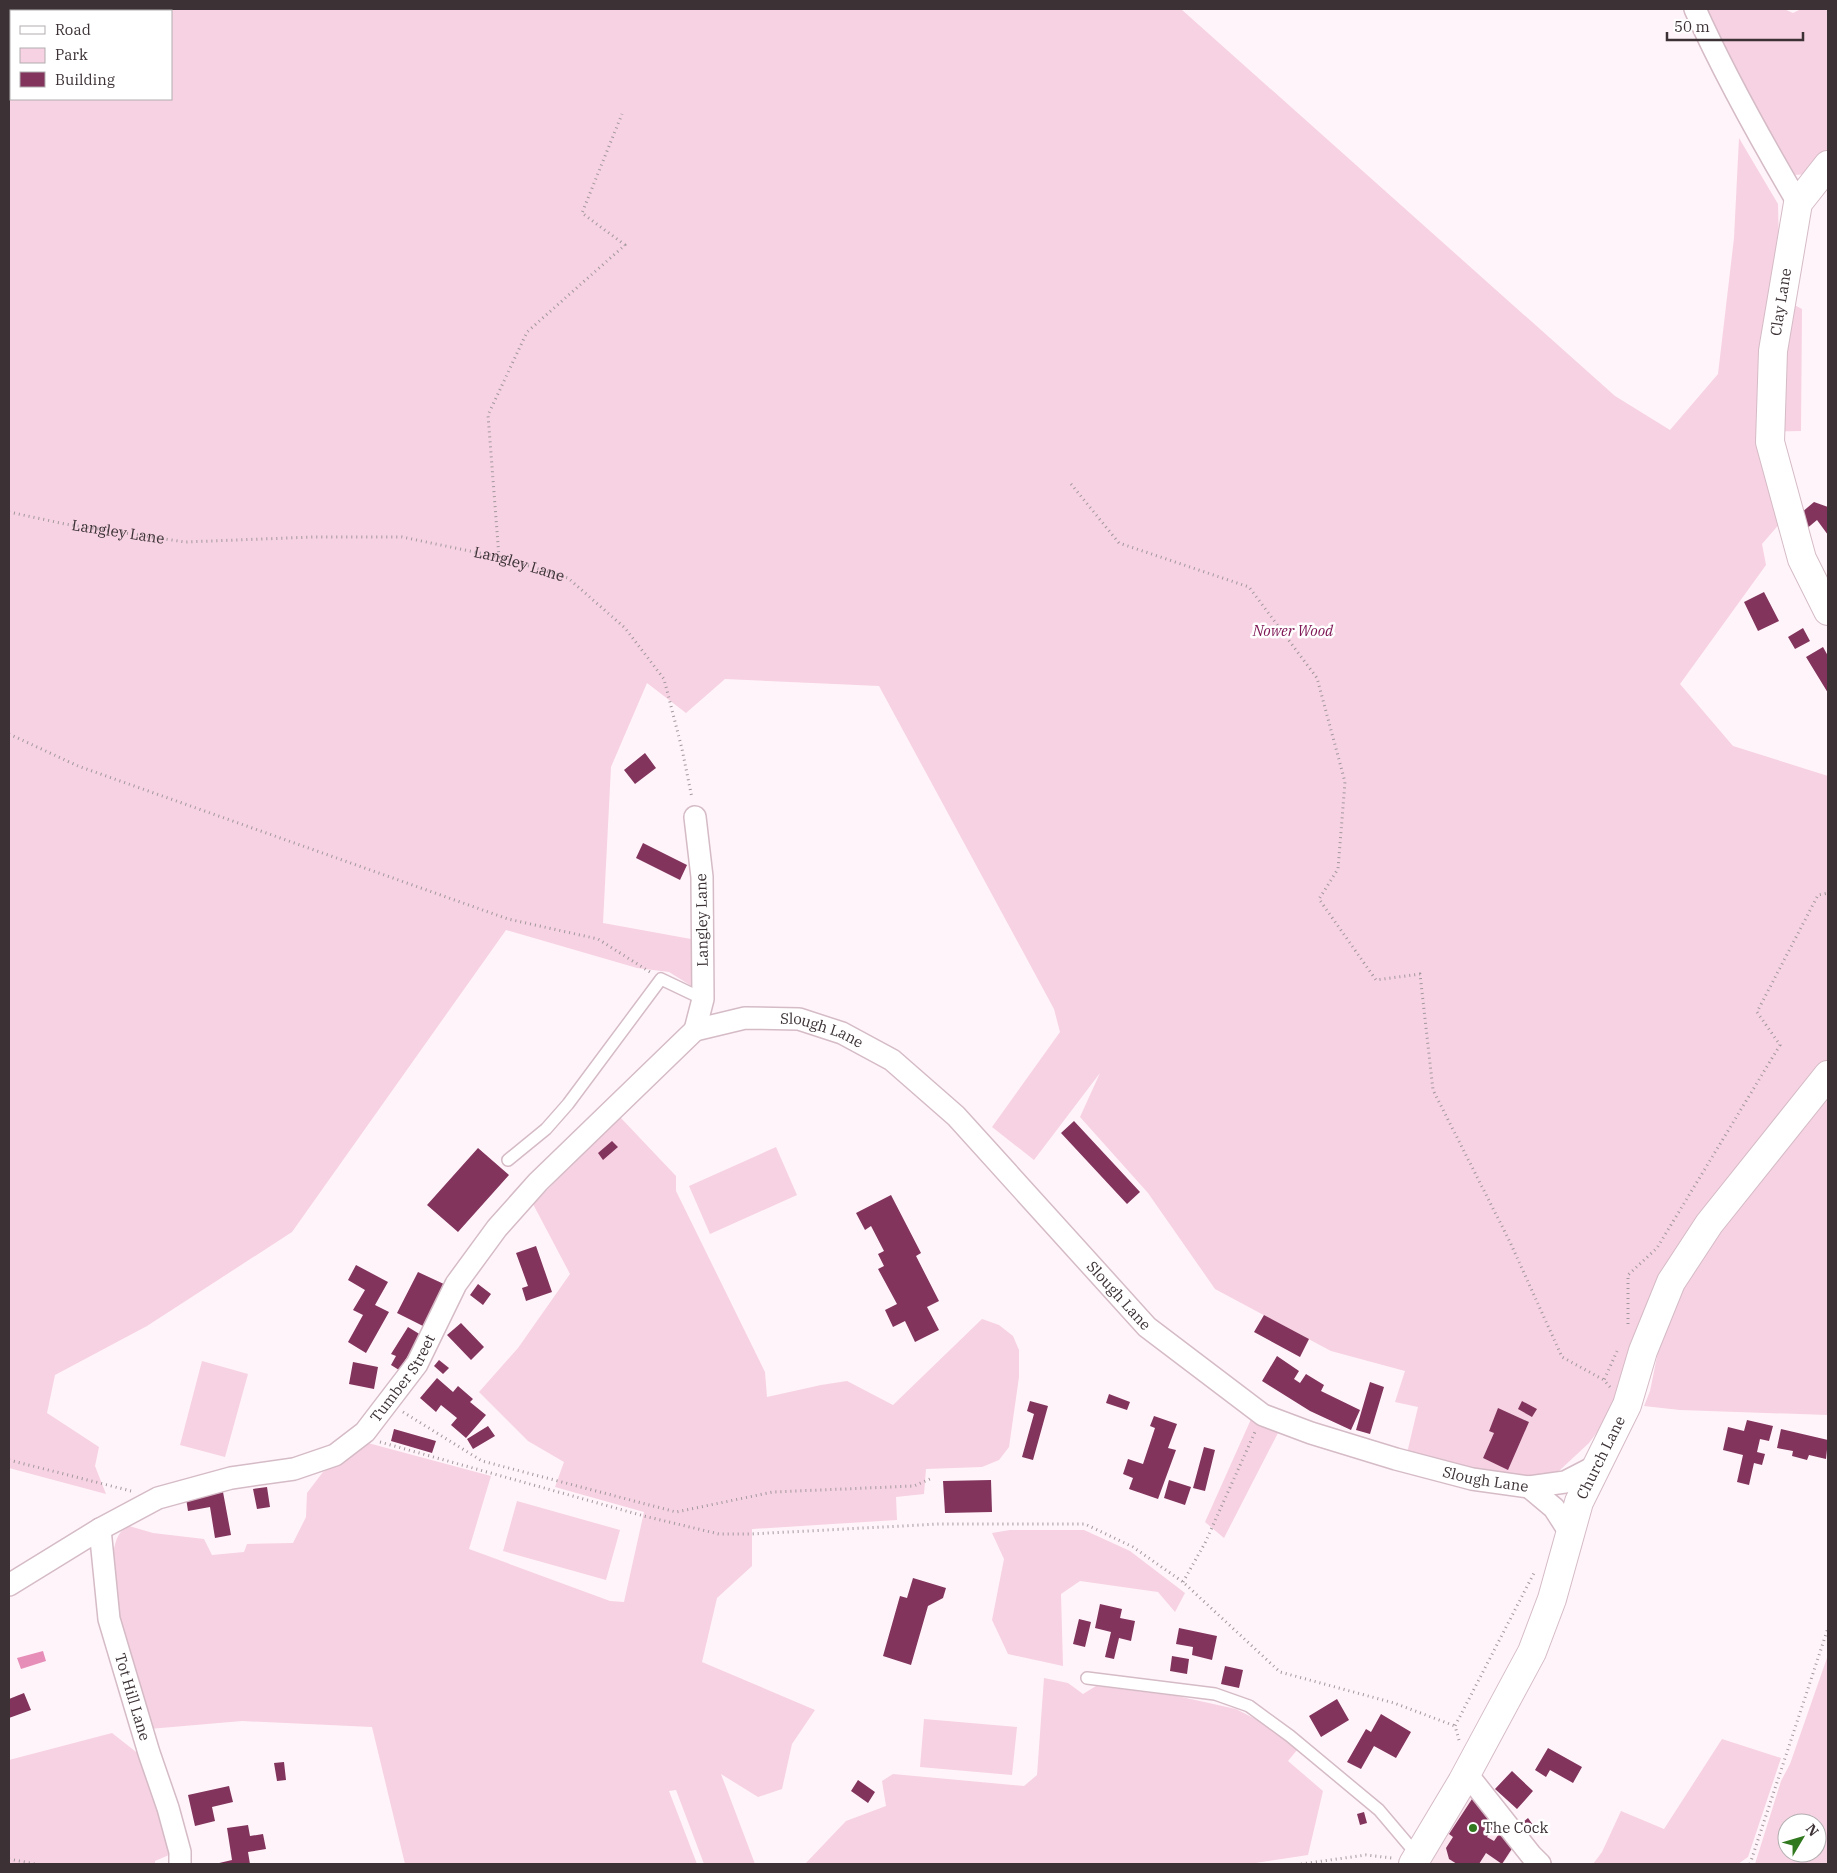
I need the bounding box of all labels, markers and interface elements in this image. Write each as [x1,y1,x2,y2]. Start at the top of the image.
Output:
legend [10,10,172,100]
scale bar [1667,10,1803,42]
text: 50 m [1674,17,1710,36]
text: Road [55,20,91,39]
text: Park [55,45,88,64]
text: Building [55,70,115,89]
street label: Clay Lane [1766,267,1795,337]
street label: Langley Lane [70,515,166,548]
street label: Langley Lane [472,542,567,585]
park label: Nower Wood [1252,621,1334,640]
street label: Langley Lane [691,873,712,967]
street label: Slough Lane [780,1009,867,1052]
street label: Slough Lane [1083,1257,1155,1334]
street label: Tumber Street [366,1331,439,1426]
street label: Church Lane [1572,1413,1629,1502]
street label: Slough Lane [1441,1462,1530,1496]
street label: Tot Hill Lane [111,1651,155,1743]
north arrow [1777,1813,1827,1863]
place label: The Cock [1483,1818,1549,1837]
text: N [1802,1820,1823,1840]
marker: The Cock [1467,1822,1479,1834]

